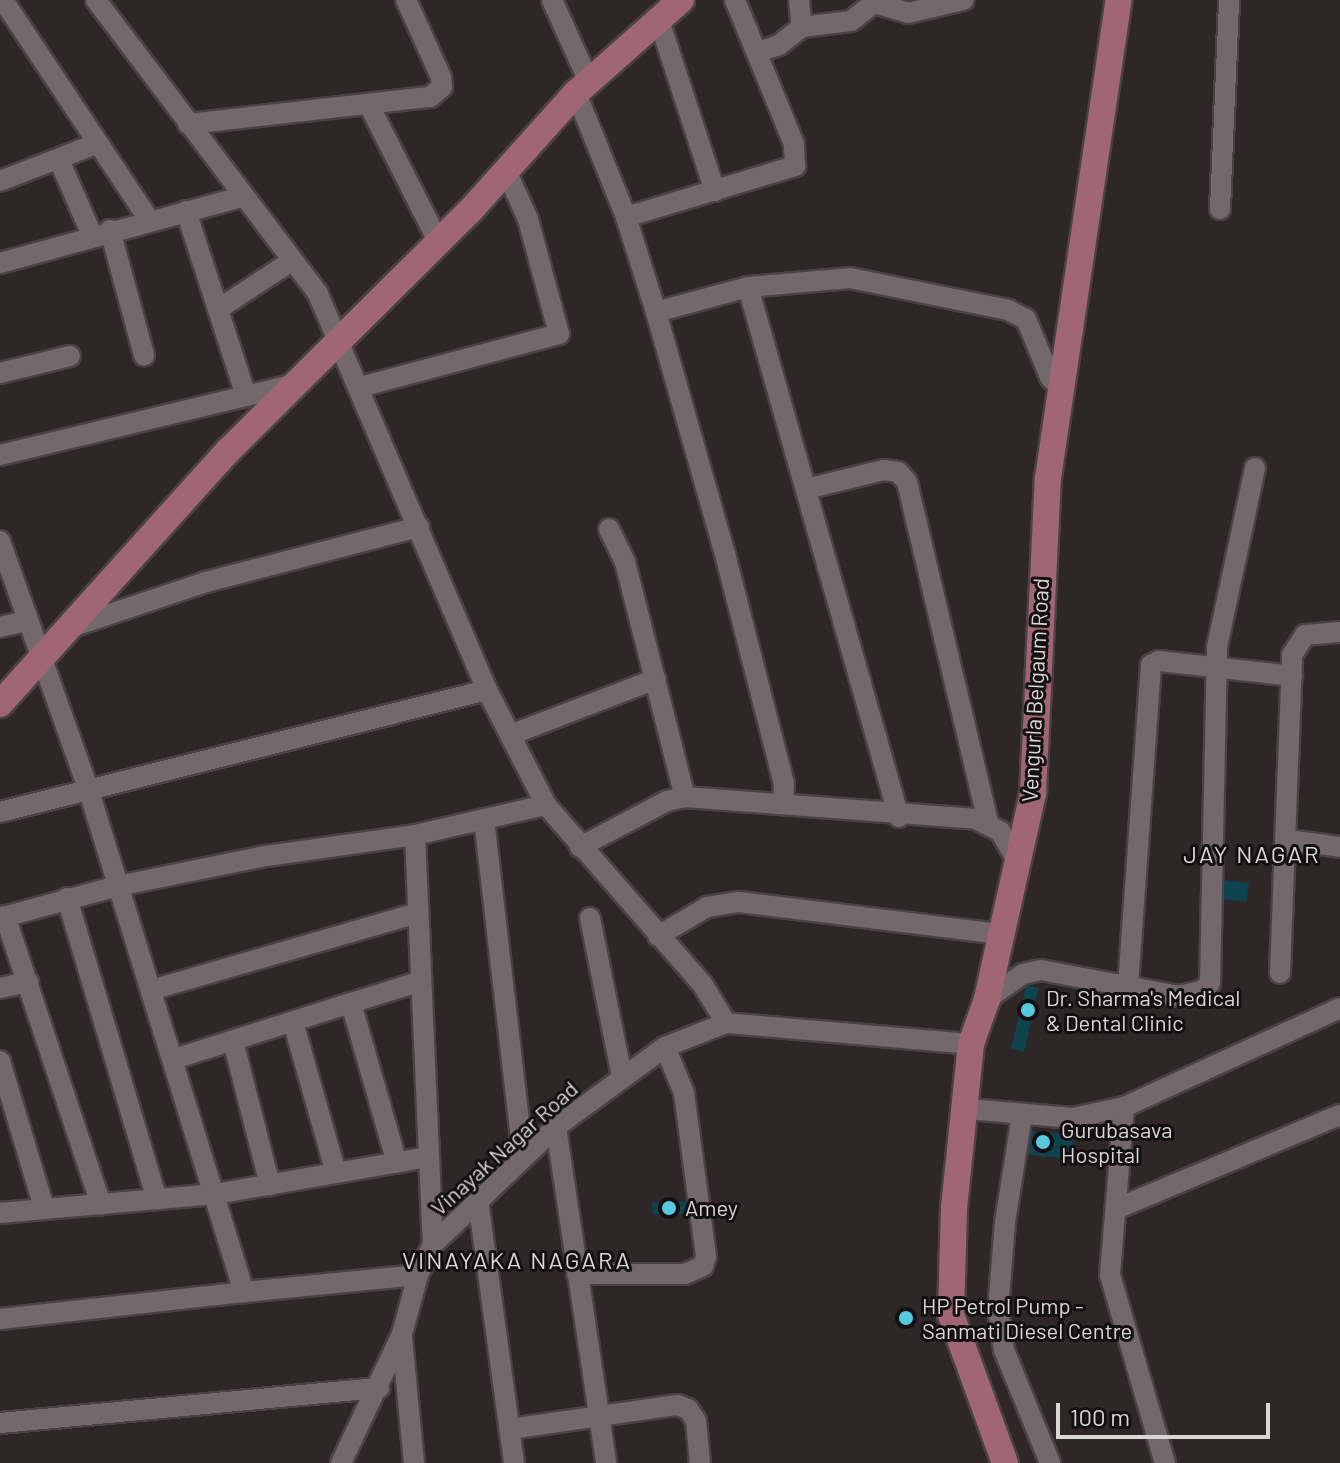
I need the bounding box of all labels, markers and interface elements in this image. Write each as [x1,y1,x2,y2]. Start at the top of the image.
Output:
street label: Vengurla Belgaum Road [1016,577,1054,803]
district label: JAY NAGAR [1183,840,1321,868]
place label: Dr. Sharma's Medical & Dental Clinic [1046,984,1240,1036]
marker: Dr. Sharma's Medical & Dental Clinic [1017,999,1039,1021]
street label: Vinayak Nagar Road [425,1075,583,1221]
place label: Gurubasava Hospital [1061,1116,1172,1168]
marker: Gurubasava Hospital [1032,1131,1054,1153]
place label: Amey [685,1195,738,1221]
marker: Amey [660,1199,678,1217]
district label: VINAYAKA NAGARA [402,1246,632,1274]
place label: HP Petrol Pump - Sanmati Diesel Centre [922,1292,1132,1344]
marker: HP Petrol Pump - Sanmati Diesel Centre [897,1309,915,1327]
scale bar [1060,1387,1274,1437]
text: 100 m [1070,1402,1130,1431]

